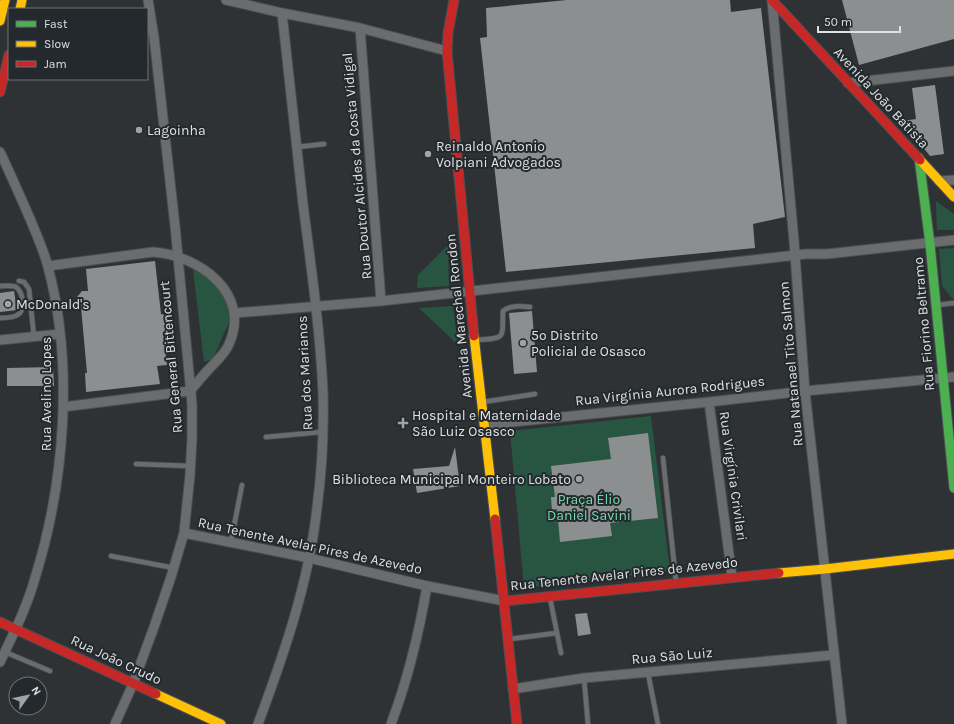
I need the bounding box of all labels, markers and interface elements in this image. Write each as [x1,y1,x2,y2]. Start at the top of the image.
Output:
legend [8,8,148,80]
scale bar [818,8,900,34]
text: 50 m [824,15,852,29]
text: Fast [44,17,68,31]
text: Slow [44,37,70,51]
street label: Avenida João Batista [830,44,932,152]
street label: Rua Doutor Alcides da Costa Vidigal [339,52,375,280]
text: Jam [44,57,67,71]
place label: Lagoinha [147,122,206,139]
marker: Lagoinha [134,125,144,135]
place label: Reinaldo Antonio Volpiani Advogados [436,138,561,171]
marker: Reinaldo Antonio Volpiani Advogados [423,149,433,159]
street label: Avenida Marechal Rondon [442,233,476,399]
street label: Rua Fiorino Beltramo [910,256,938,392]
street label: Rua General Bittencourt [156,280,186,434]
street label: Rua Natanael Tito Salmon [775,281,807,447]
place label: McDonald's [16,296,90,313]
marker: McDonald's [3,299,13,309]
street label: Rua dos Marianos [294,315,316,431]
place label: 5º Distrito Policial de Osasco [531,327,646,360]
street label: Rua Avelino Lopes [38,337,55,451]
marker: 5º Distrito Policial de Osasco [518,338,528,348]
street label: Rua Virgínia Aurora Rodrigues [574,373,766,409]
place label: Hospital e Maternidade São Luiz Osasco [412,407,561,440]
street label: Rua Virgínia Crivilari [715,410,751,542]
marker: Hospital e Maternidade São Luiz Osasco [397,417,409,429]
place label: Biblioteca Municipal Monteiro Lobato [332,471,571,488]
marker: Biblioteca Municipal Monteiro Lobato [574,474,584,484]
park label: Praça Élio Daniel Savini [547,490,631,524]
street label: Rua Tenente Avelar Pires de Azevedo [196,514,424,578]
street label: Rua Tenente Avelar Pires de Azevedo [509,554,739,594]
street label: Rua João Crudo [68,632,164,688]
street label: Rua São Luiz [631,644,713,668]
north arrow [8,676,48,716]
text: N [28,684,44,698]

